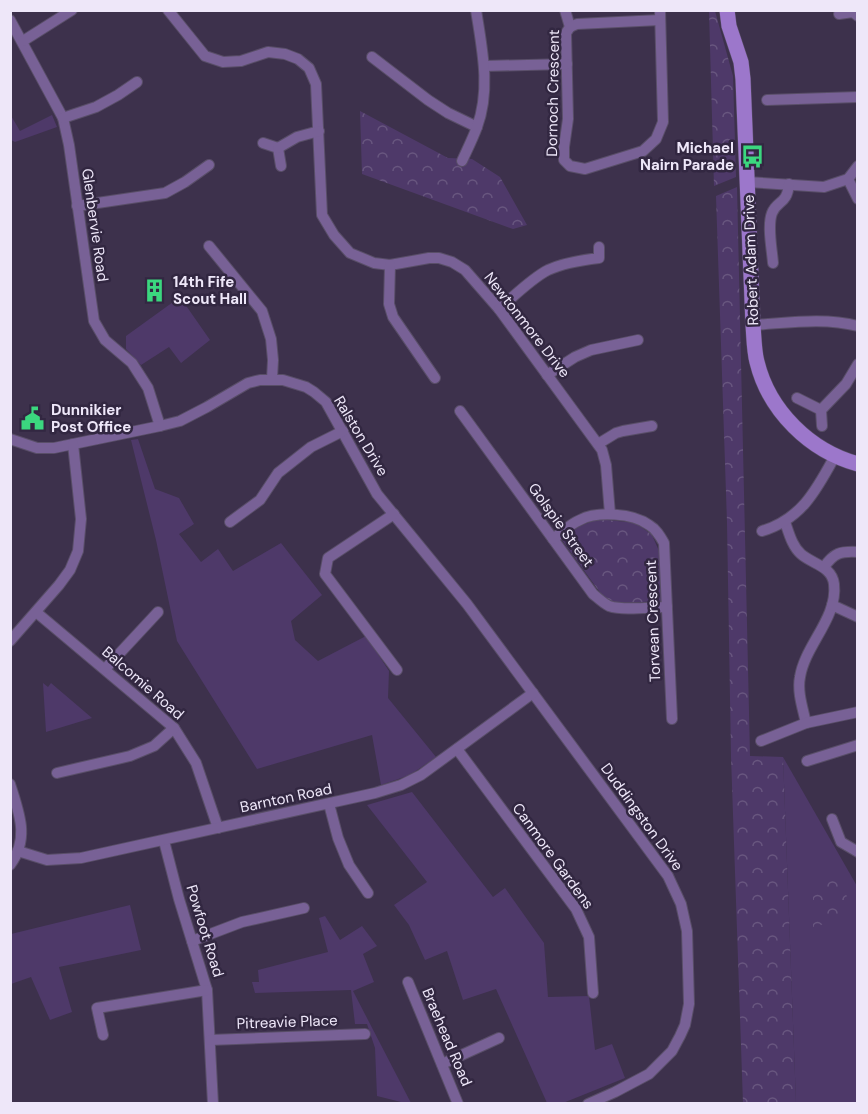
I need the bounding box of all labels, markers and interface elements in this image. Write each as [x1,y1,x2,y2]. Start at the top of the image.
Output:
street label: Dornoch Crescent [542,29,564,157]
place label: Michael Nairn Parade [640,138,734,175]
bus stop icon: Michael Nairn Parade [739,144,765,170]
street label: Glenbervie Road [77,167,113,283]
street label: Robert Adam Drive [739,194,763,326]
street label: Newtonmore Drive [479,268,575,382]
place label: 14th Fife Scout Hall [173,272,247,309]
building icon: 14th Fife Scout Hall [142,278,168,304]
street label: Ralston Drive [329,392,393,480]
place label: Dunnikier Post Office [51,400,131,437]
public building icon: Dunnikier Post Office [20,406,46,432]
street label: Golspie Street [524,479,598,571]
street label: Torvean Crescent [641,560,665,682]
street label: Balcomie Road [98,642,188,724]
street label: Duddingston Drive [596,759,688,875]
street label: Barnton Road [238,779,334,817]
street label: Canmore Gardens [508,799,598,913]
street label: Powfoot Road [181,882,229,980]
street label: Braehead Road [417,985,477,1089]
street label: Pitreavie Place [236,1010,338,1034]

